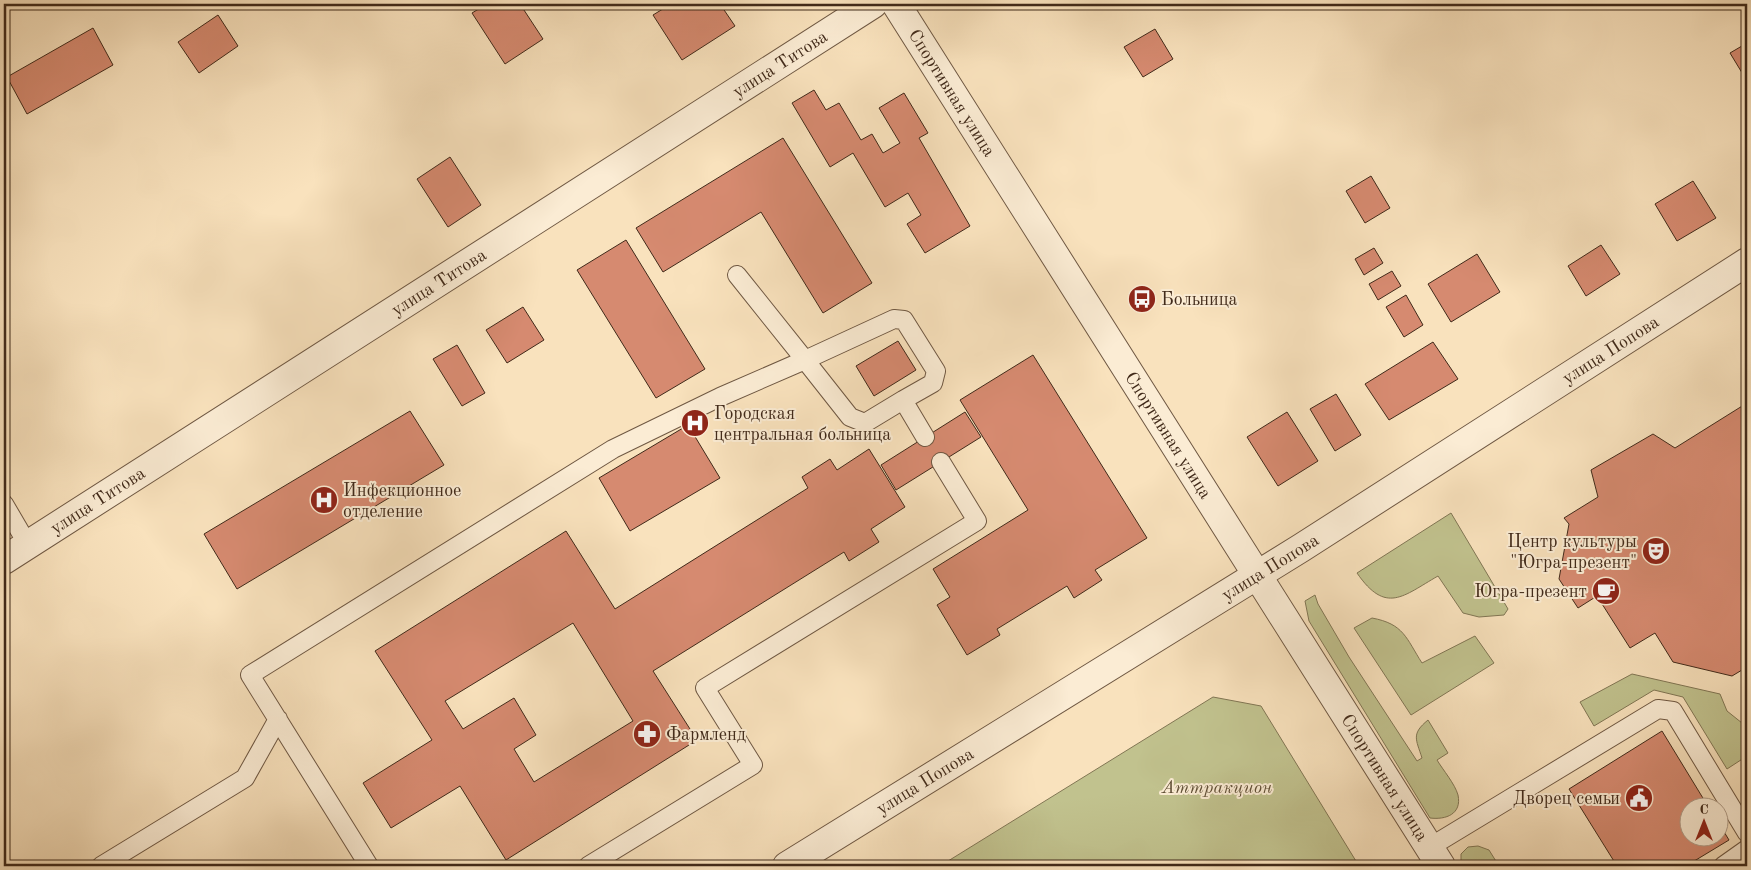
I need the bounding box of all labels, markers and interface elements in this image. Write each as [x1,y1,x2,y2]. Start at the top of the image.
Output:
street label: Спортивная улица [905,27,998,160]
street label: улица Титова [730,28,831,101]
street label: улица Титова [389,246,490,320]
bus stop icon: Больница [1127,284,1157,314]
place label: Больница [1161,291,1238,309]
street label: улица Попова [1560,313,1662,388]
street label: Спортивная улица [1121,369,1214,502]
place label: Городская центральная больница [714,405,891,444]
hospital icon: Городская центральная больница [680,408,710,438]
street label: улица Титова [47,464,149,538]
place label: Инфекционное отделение [343,482,461,521]
hospital icon: Инфекционное отделение [309,485,339,515]
street label: улица Попова [1219,531,1322,605]
place label: Центр культуры "Югра-презент" [1507,533,1637,572]
theatre icon: Центр культуры "Югра-презент" [1641,536,1671,566]
cafe icon: Югра-презент [1591,576,1621,606]
place label: Югра-презент [1474,583,1587,601]
street label: Спортивная улица [1337,711,1431,845]
pharmacy icon: Фармленд [632,719,662,749]
place label: Фармленд [666,726,746,744]
street label: улица Попова [874,745,977,818]
park label: Аттракцион [1161,779,1272,797]
public building icon: Дворец семьи [1624,783,1654,813]
place label: Дворец семьи [1513,790,1620,808]
north arrow [1678,798,1728,848]
text: С [1699,803,1709,817]

